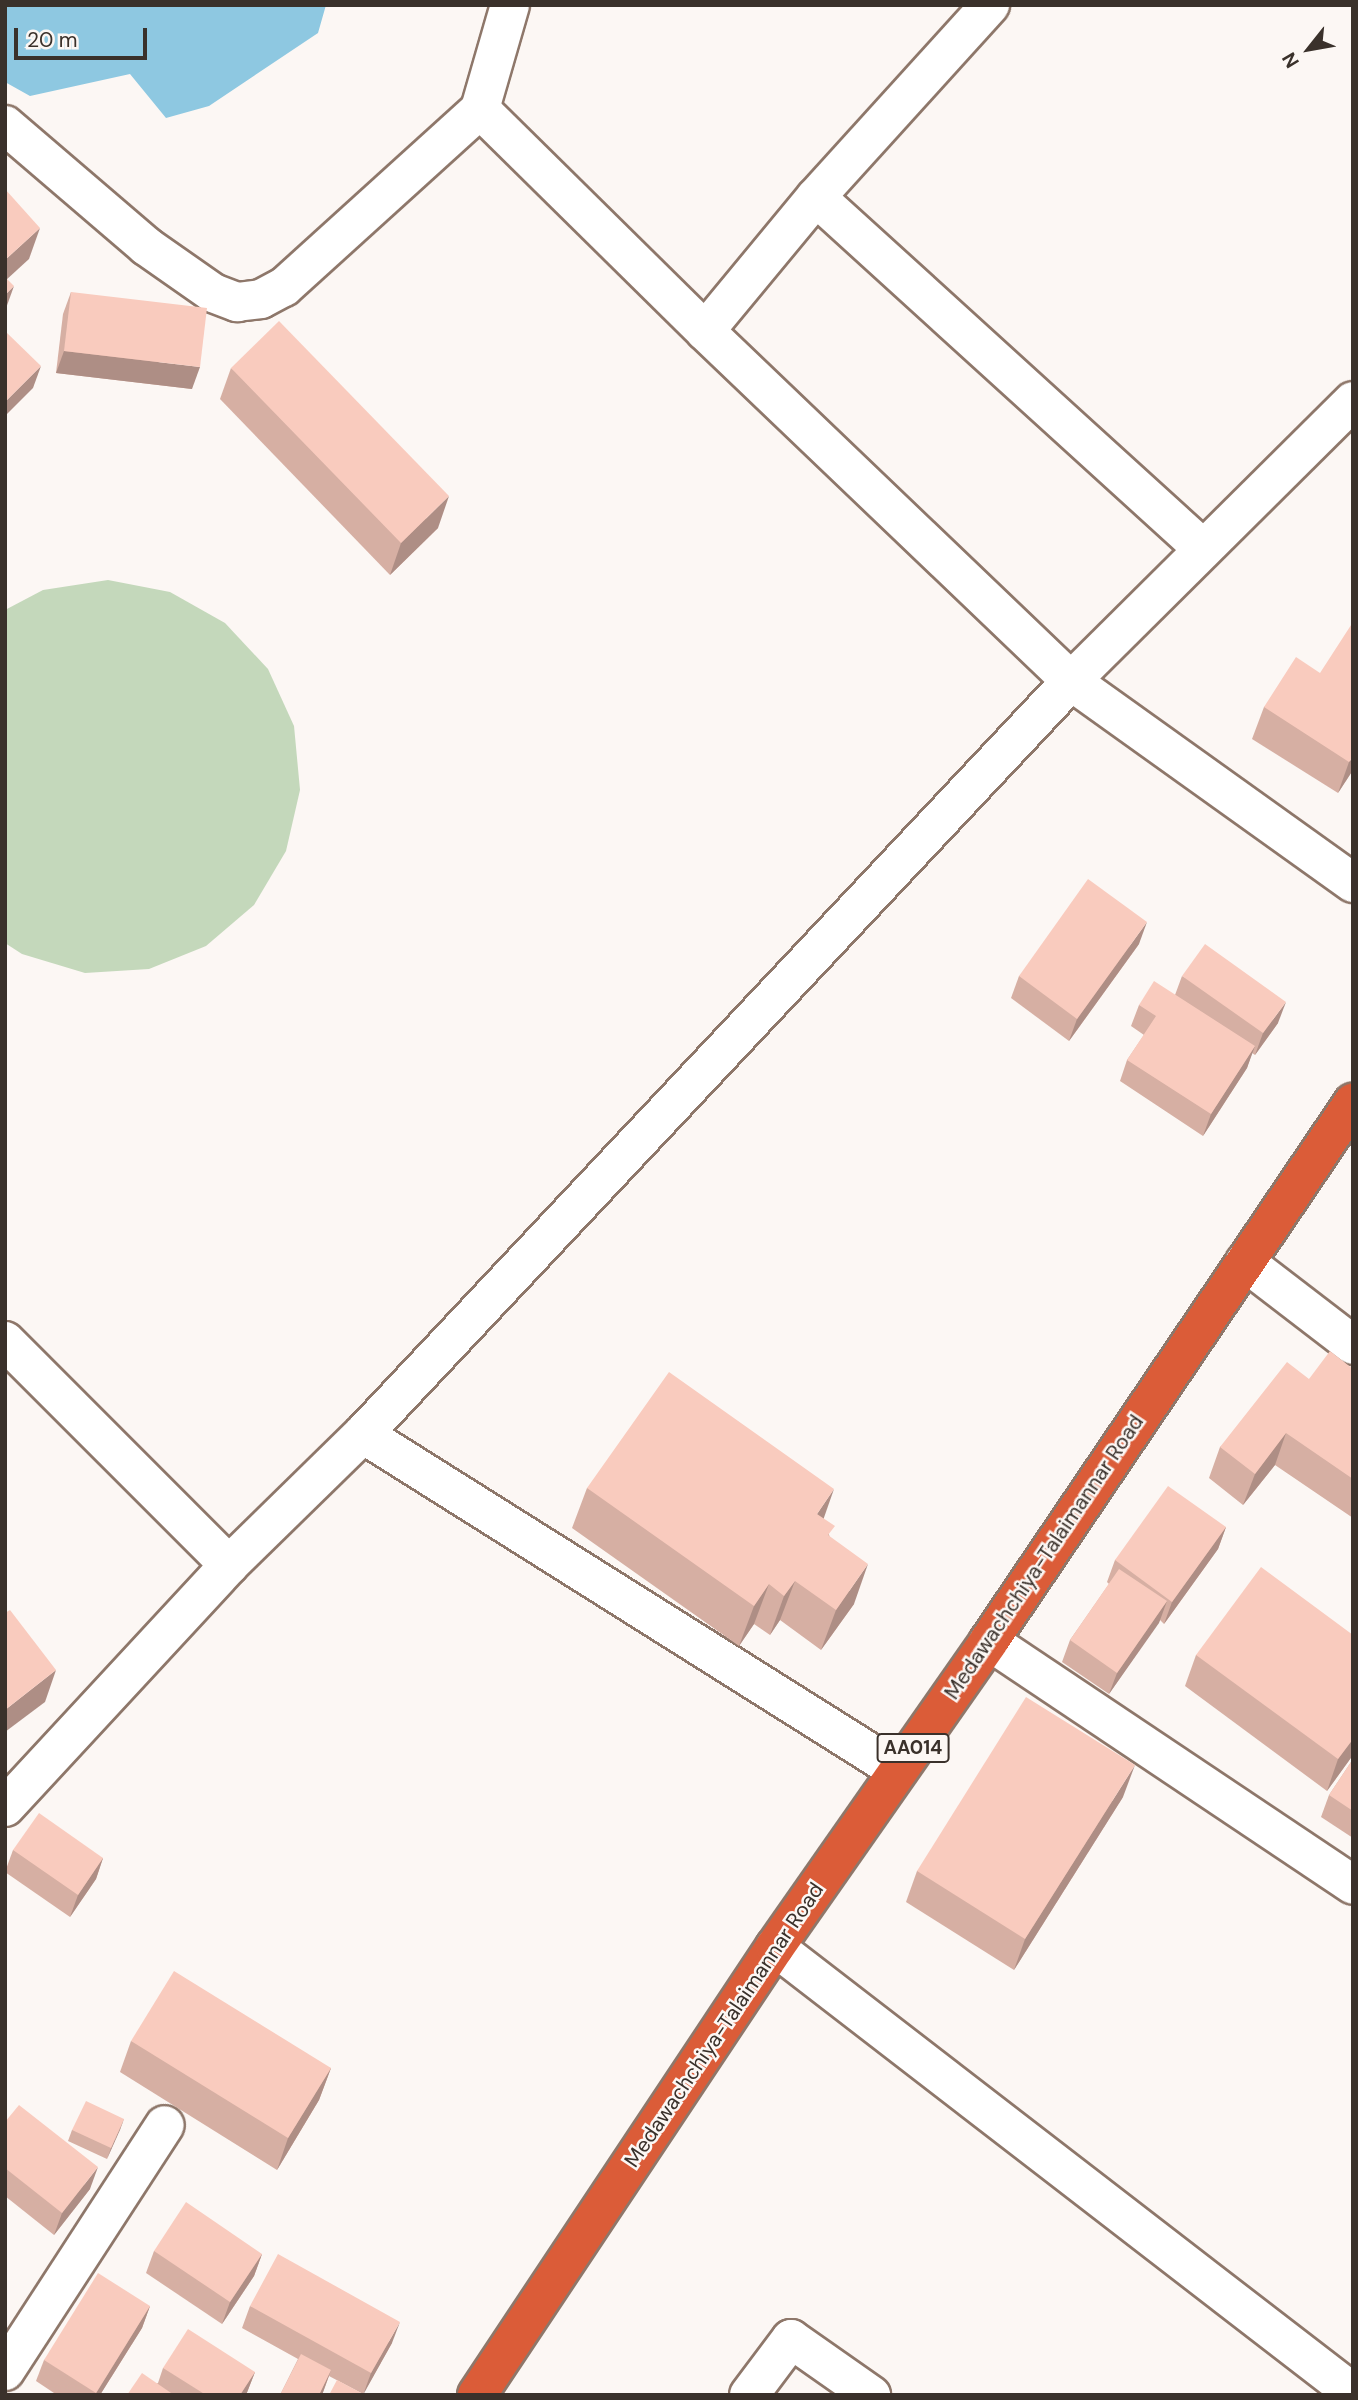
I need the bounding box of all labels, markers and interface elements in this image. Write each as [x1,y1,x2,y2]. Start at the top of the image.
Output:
scale bar [18,14,150,58]
north arrow [1274,14,1344,84]
text: 20 m [27,26,78,54]
text: N [1276,48,1305,72]
street label: Medawachchiya-Talaimannar Road [939,1410,1149,1704]
road number: AA014 [876,1732,950,1764]
street label: Medawachchiya-Talaimannar Road [619,1878,829,2172]

